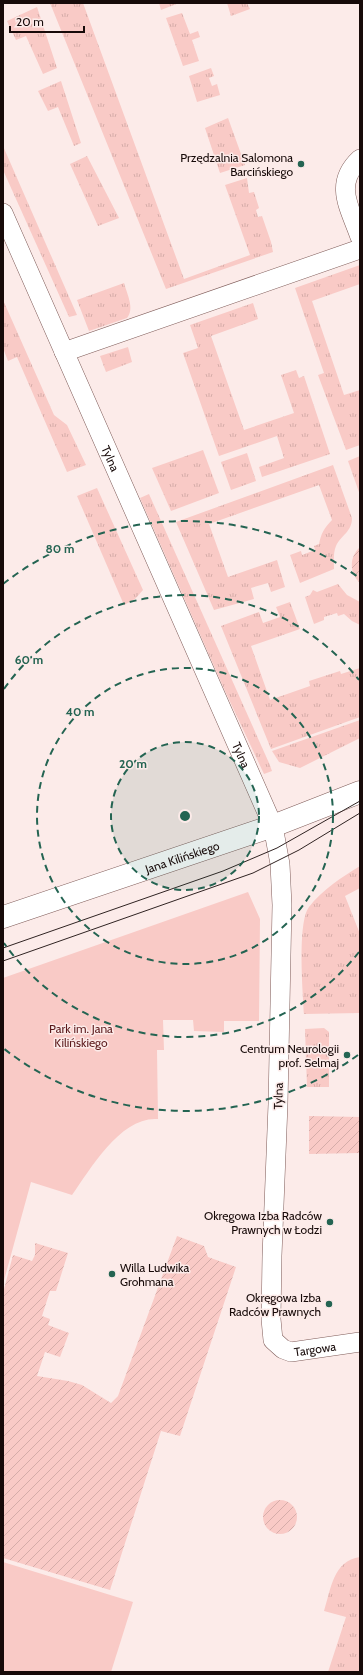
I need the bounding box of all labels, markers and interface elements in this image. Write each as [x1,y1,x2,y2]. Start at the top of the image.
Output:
scale bar [10,8,84,34]
text: 20 m [16,14,44,29]
place label: Przędzalnia Salomona Barcińskiego [180,150,293,179]
marker: Przędzalnia Salomona Barcińskiego [296,159,306,169]
street label: Tylna [99,443,123,474]
text: 80 m [46,541,74,556]
text: 60 m [15,652,43,667]
text: 40 m [65,704,95,719]
street label: Tylna [229,739,254,770]
text: 20 m [119,756,147,771]
centre of rings [178,809,192,823]
street label: Jana Kilińskiego [142,837,221,876]
park label: Park im. Jana Kilińskiego [49,1021,113,1050]
place label: Centrum Neurologii prof. Selmaj [240,1041,339,1070]
marker: Centrum Neurologii prof. Selmaj [342,1050,352,1060]
street label: Tylna [270,1082,286,1110]
place label: Okręgowa Izba Radców Prawnych w Łodzi [204,1208,322,1237]
marker: Okręgowa Izba Radców Prawnych w Łodzi [325,1217,335,1227]
place label: Willa Ludwika Grohmana [120,1260,189,1289]
marker: Willa Ludwika Grohmana [107,1269,117,1279]
place label: Okręgowa Izba Radców Prawnych [229,1290,321,1319]
marker: Okręgowa Izba Radców Prawnych [324,1299,334,1309]
street label: Targowa [293,1338,337,1359]

